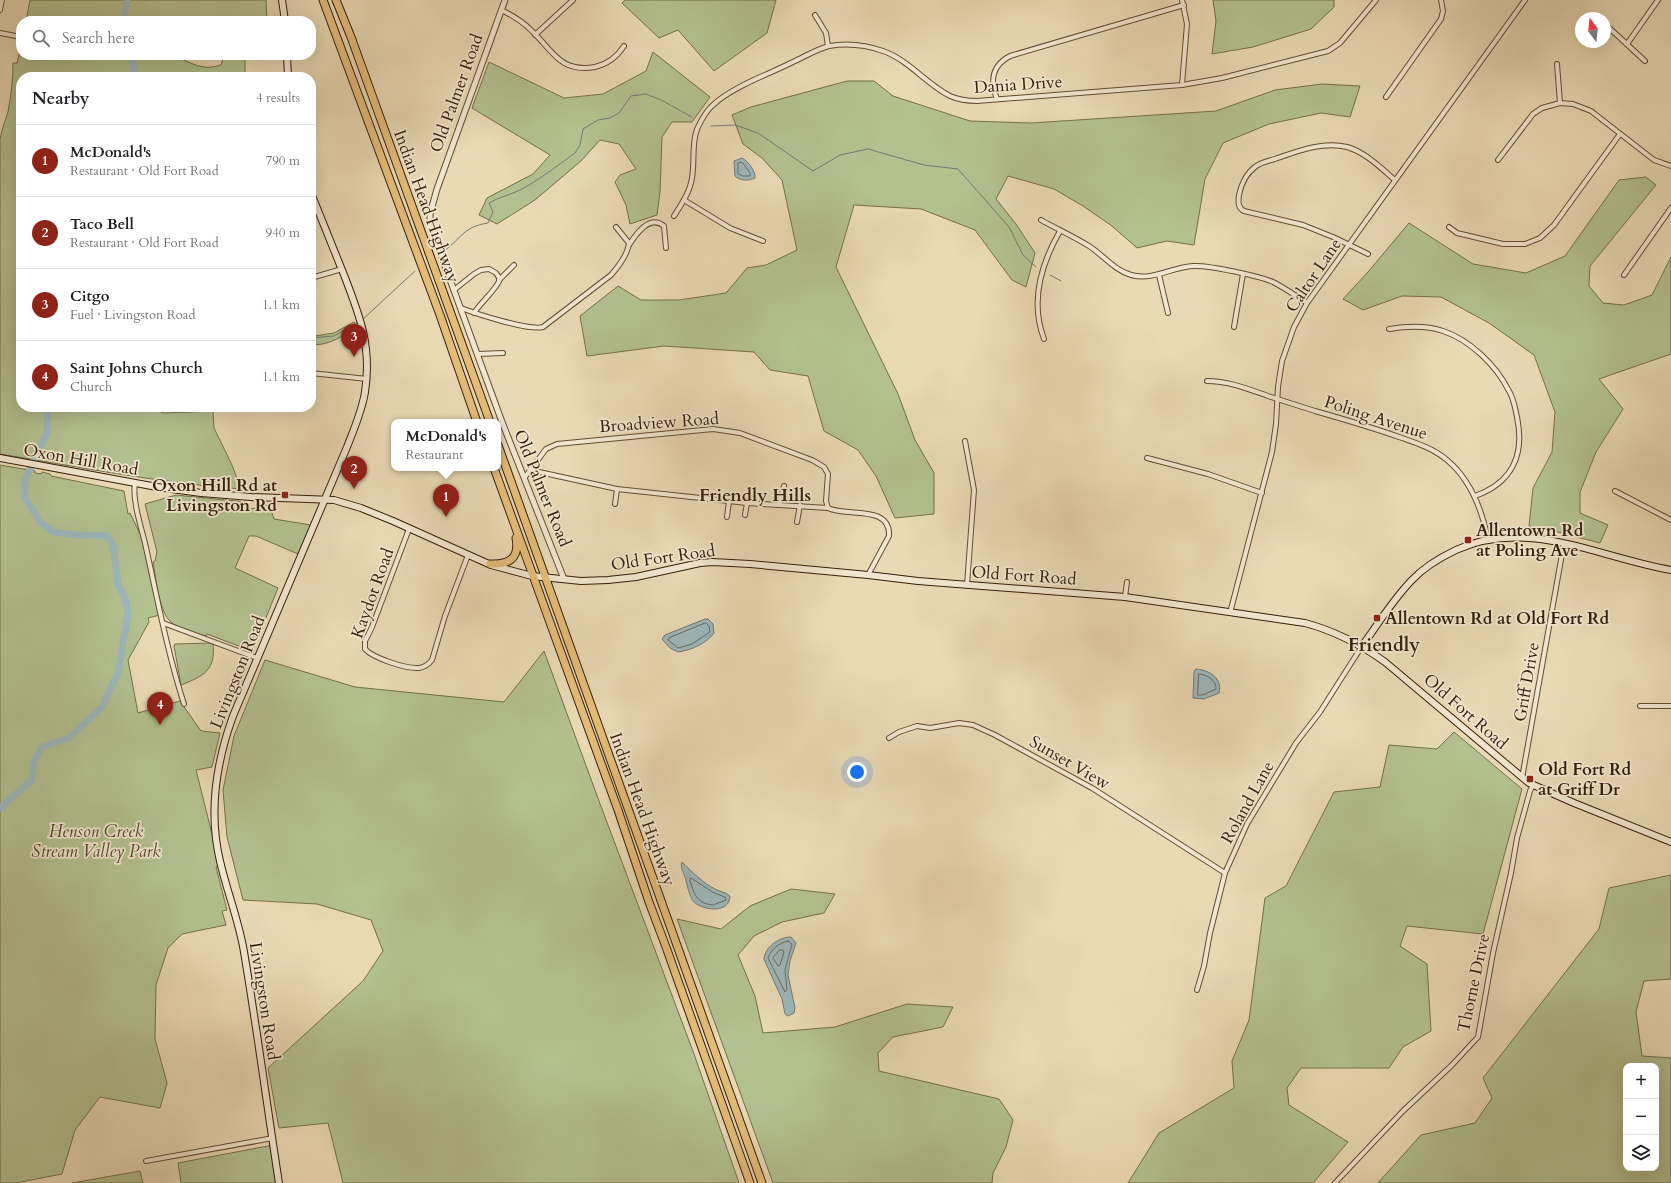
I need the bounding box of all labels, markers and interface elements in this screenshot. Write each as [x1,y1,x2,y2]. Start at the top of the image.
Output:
north arrow [1575,12,1611,48]
search box [16,16,316,60]
icon: search [30,27,52,49]
text: Search here [62,28,135,48]
street label: Old Palmer Road [424,31,489,156]
street label: Dania Drive [973,70,1063,99]
text: Nearby [32,87,89,110]
text: 4 results [256,89,300,107]
street label: Indian Head Highway [388,126,465,286]
text: McDonald's [70,142,151,162]
text: 1 [42,152,48,170]
text: 790 m [266,152,300,170]
text: Restaurant · Old Fort Road [70,162,219,180]
text: Taco Bell [70,214,134,234]
text: 2 [42,224,48,242]
text: 940 m [266,224,300,242]
text: Restaurant · Old Fort Road [70,234,219,252]
street label: Caltor Lane [1280,234,1347,317]
text: Citgo [70,286,109,306]
text: 3 [42,296,48,314]
text: 1.1 km [262,296,300,314]
text: Fuel · Livingston Road [70,306,195,324]
pin: 3 [341,324,367,357]
text: Saint Johns Church [70,358,203,378]
text: 4 [42,368,48,386]
text: 1.1 km [262,368,300,386]
text: Church [70,378,112,396]
street label: Poling Avenue [1321,390,1430,445]
street label: Broadview Road [598,407,720,438]
popup [391,419,501,471]
text: McDonald's [405,426,487,446]
street label: Old Palmer Road [509,426,577,550]
street label: Oxon Hill Road [22,438,140,481]
text: Restaurant [405,446,463,464]
pin: 2 [341,456,367,489]
place label: Oxon Hill Rd at Livingston Rd [152,474,277,517]
district label: Friendly Hills [699,483,811,508]
pin: 1 [433,484,459,517]
marker: Oxon Hill Rd at Livingston Rd [280,490,290,500]
place label: Allentown Rd at Poling Ave [1476,519,1584,562]
marker: Allentown Rd at Poling Ave [1463,535,1473,545]
street label: Old Fort Road [609,539,717,576]
street label: Kaydot Road [346,545,399,642]
street label: Old Fort Road [971,560,1077,591]
place label: Allentown Rd at Old Fort Rd [1385,607,1610,630]
street label: Livingston Road [204,612,271,732]
marker: Allentown Rd at Old Fort Rd [1372,613,1382,623]
district label: Friendly [1348,632,1420,658]
street label: Griff Drive [1508,641,1545,724]
street label: Old Fort Road [1418,668,1513,755]
pin: 4 [147,692,173,725]
street label: Indian Head Highway [604,729,681,889]
street label: Sunset View [1025,730,1115,795]
street label: Roland Lane [1215,757,1280,848]
place label: Old Fort Rd at Griff Dr [1538,758,1632,801]
your location [847,762,867,782]
marker: Old Fort Rd at Griff Dr [1525,774,1535,784]
park label: Henson Creek Stream Valley Park [31,820,161,863]
street label: Thorne Drive [1452,932,1495,1035]
street label: Livingston Road [244,940,285,1062]
map controls [1623,1063,1659,1171]
button: + [1623,1063,1659,1099]
button: − [1623,1099,1659,1135]
button: layers [1623,1135,1659,1171]

